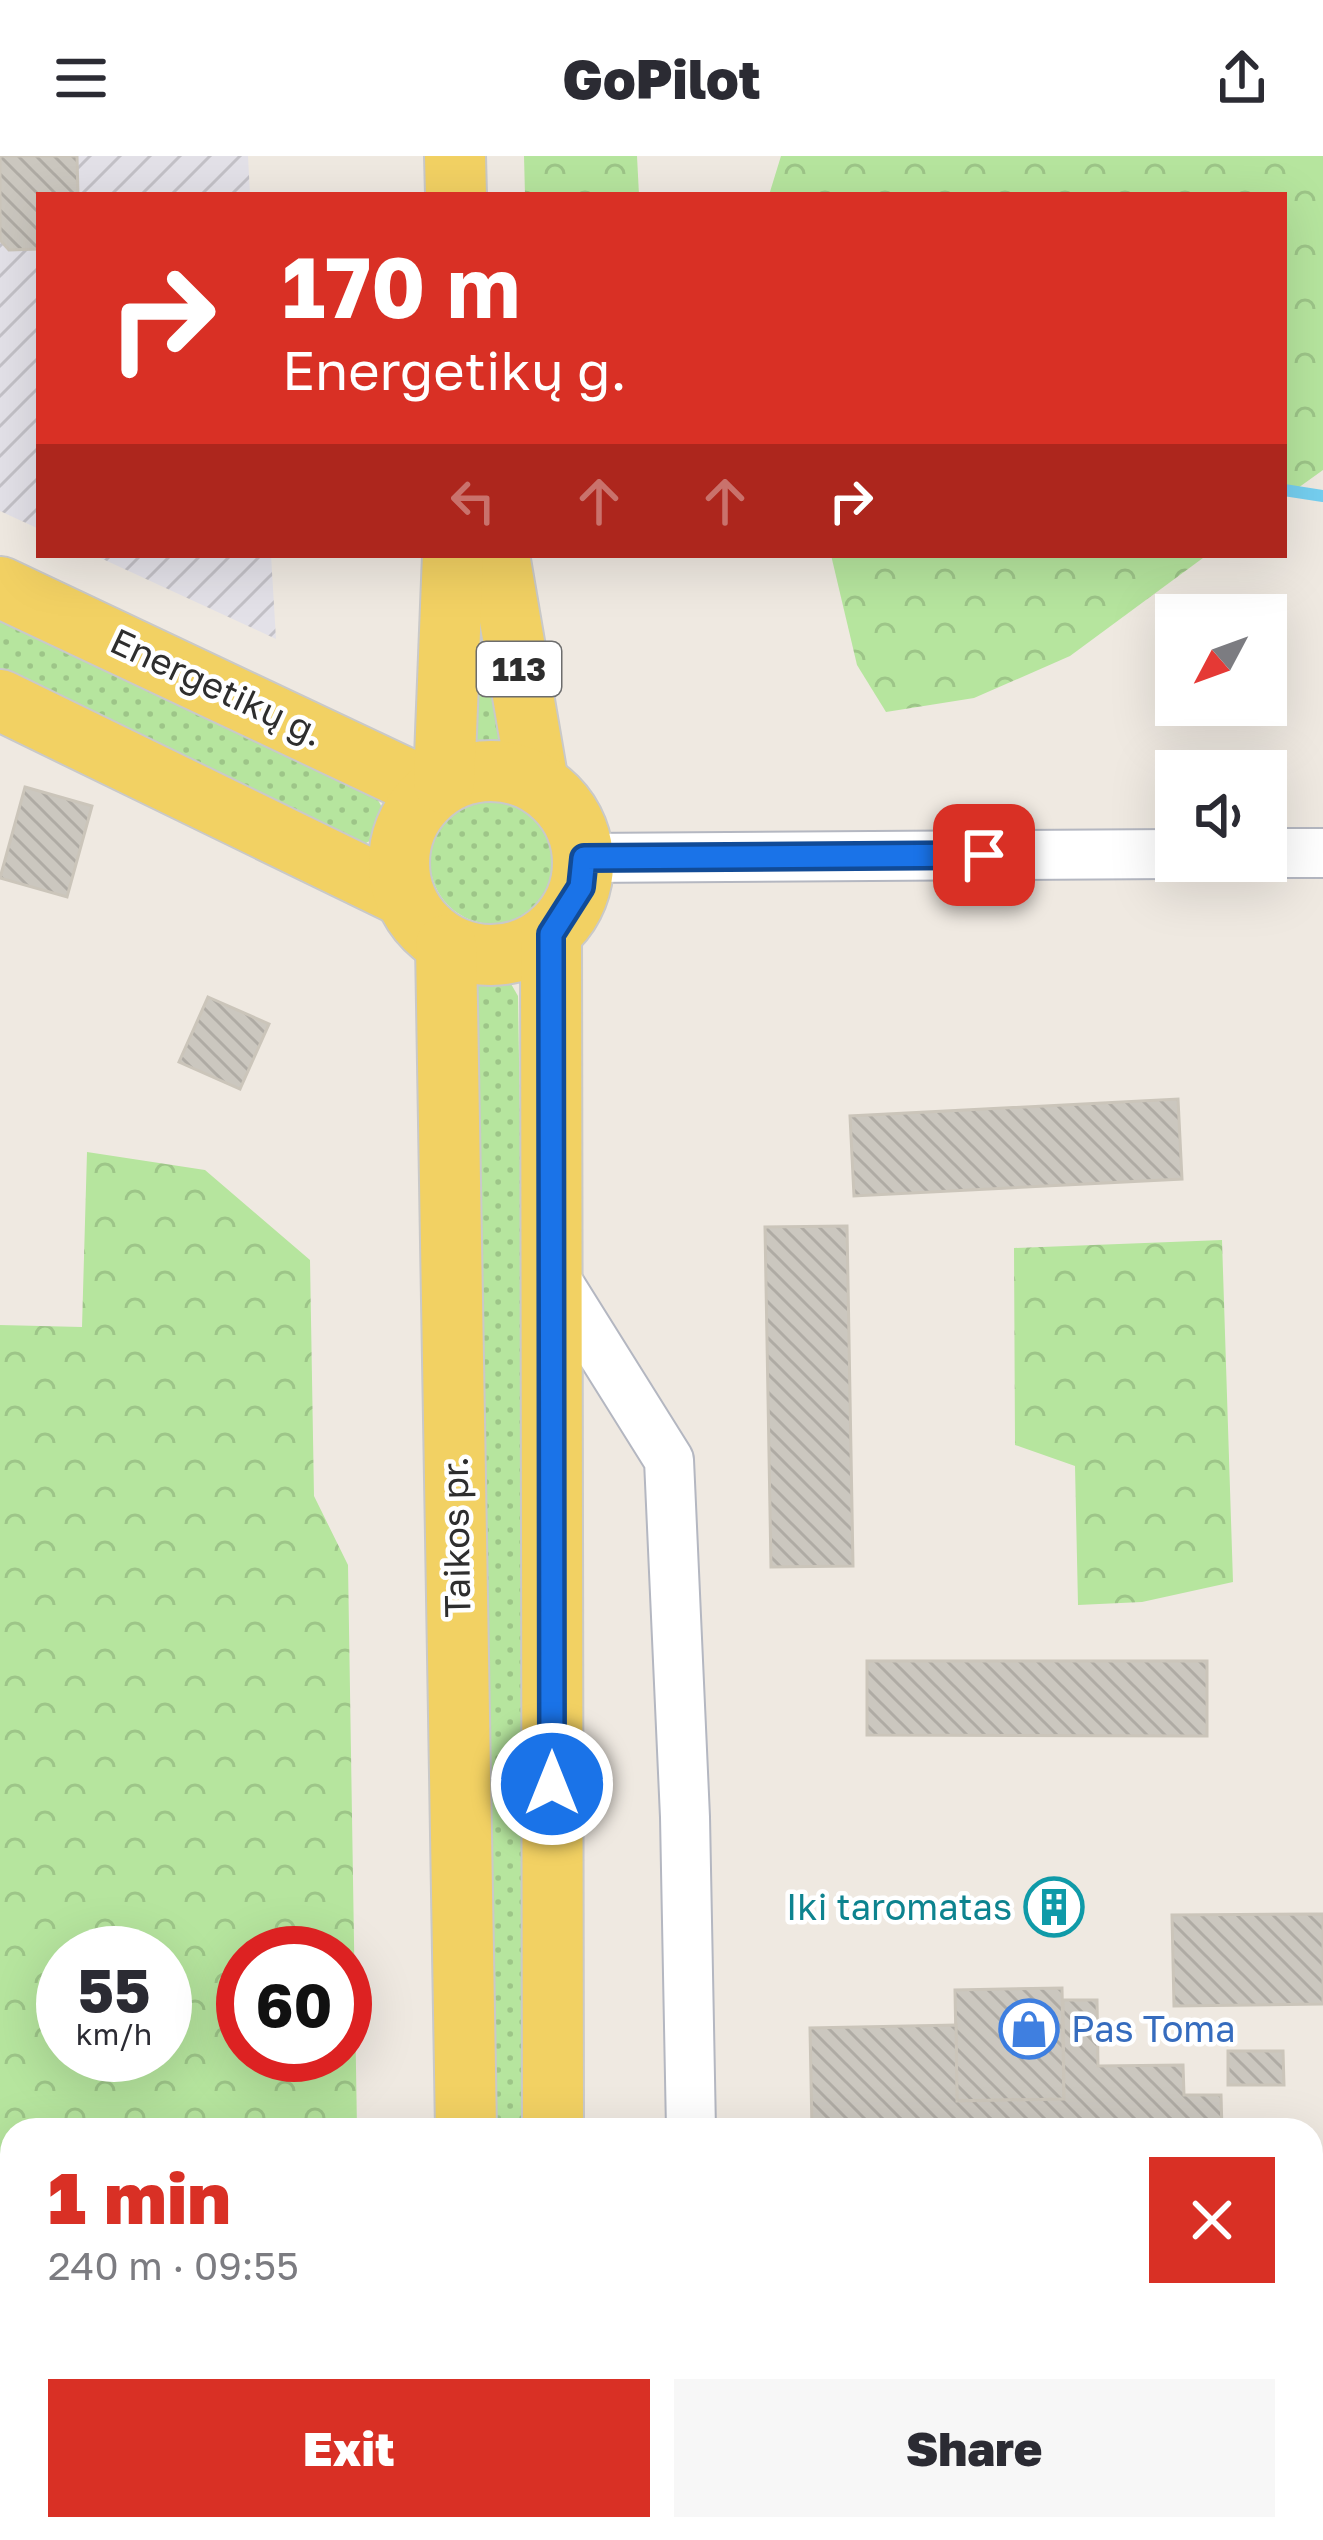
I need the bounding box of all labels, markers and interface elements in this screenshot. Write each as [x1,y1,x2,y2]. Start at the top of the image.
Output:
icon: menu [48,45,114,111]
icon: share [1209,45,1275,111]
text: GoPilot [562,46,761,111]
text: 170 m [282,236,520,336]
icon: right [84,240,240,396]
text: Energetikų g. [282,337,627,402]
icon: left [440,468,506,534]
icon: ahead [566,468,632,534]
icon: ahead [692,468,758,534]
icon: right [818,468,884,534]
north arrow [1155,594,1287,726]
map controls [1155,594,1287,882]
street label: Energetikų g. [104,619,330,755]
road number: 113 [477,642,561,696]
button: sound [1155,750,1287,882]
pin [933,804,1035,906]
icon: arrive [951,822,1017,888]
street label: Taikos pr. [433,1456,478,1618]
position arrow [489,1721,615,1847]
building icon: Iki taromatas [1023,1876,1085,1938]
place label: Iki taromatas [786,1885,1012,1928]
speed limit sign: 60 [216,1926,372,2082]
text: 55 [77,1953,151,2025]
shop icon: Pas Toma [998,1998,1060,2060]
place label: Pas Toma [1071,2007,1236,2050]
text: km/h [76,2016,152,2052]
text: 1 min [48,2153,231,2240]
button: close [1149,2157,1275,2283]
text: 240 m · 09:55 [48,2242,299,2289]
button: Exit [48,2379,650,2517]
button: Share [674,2379,1275,2517]

